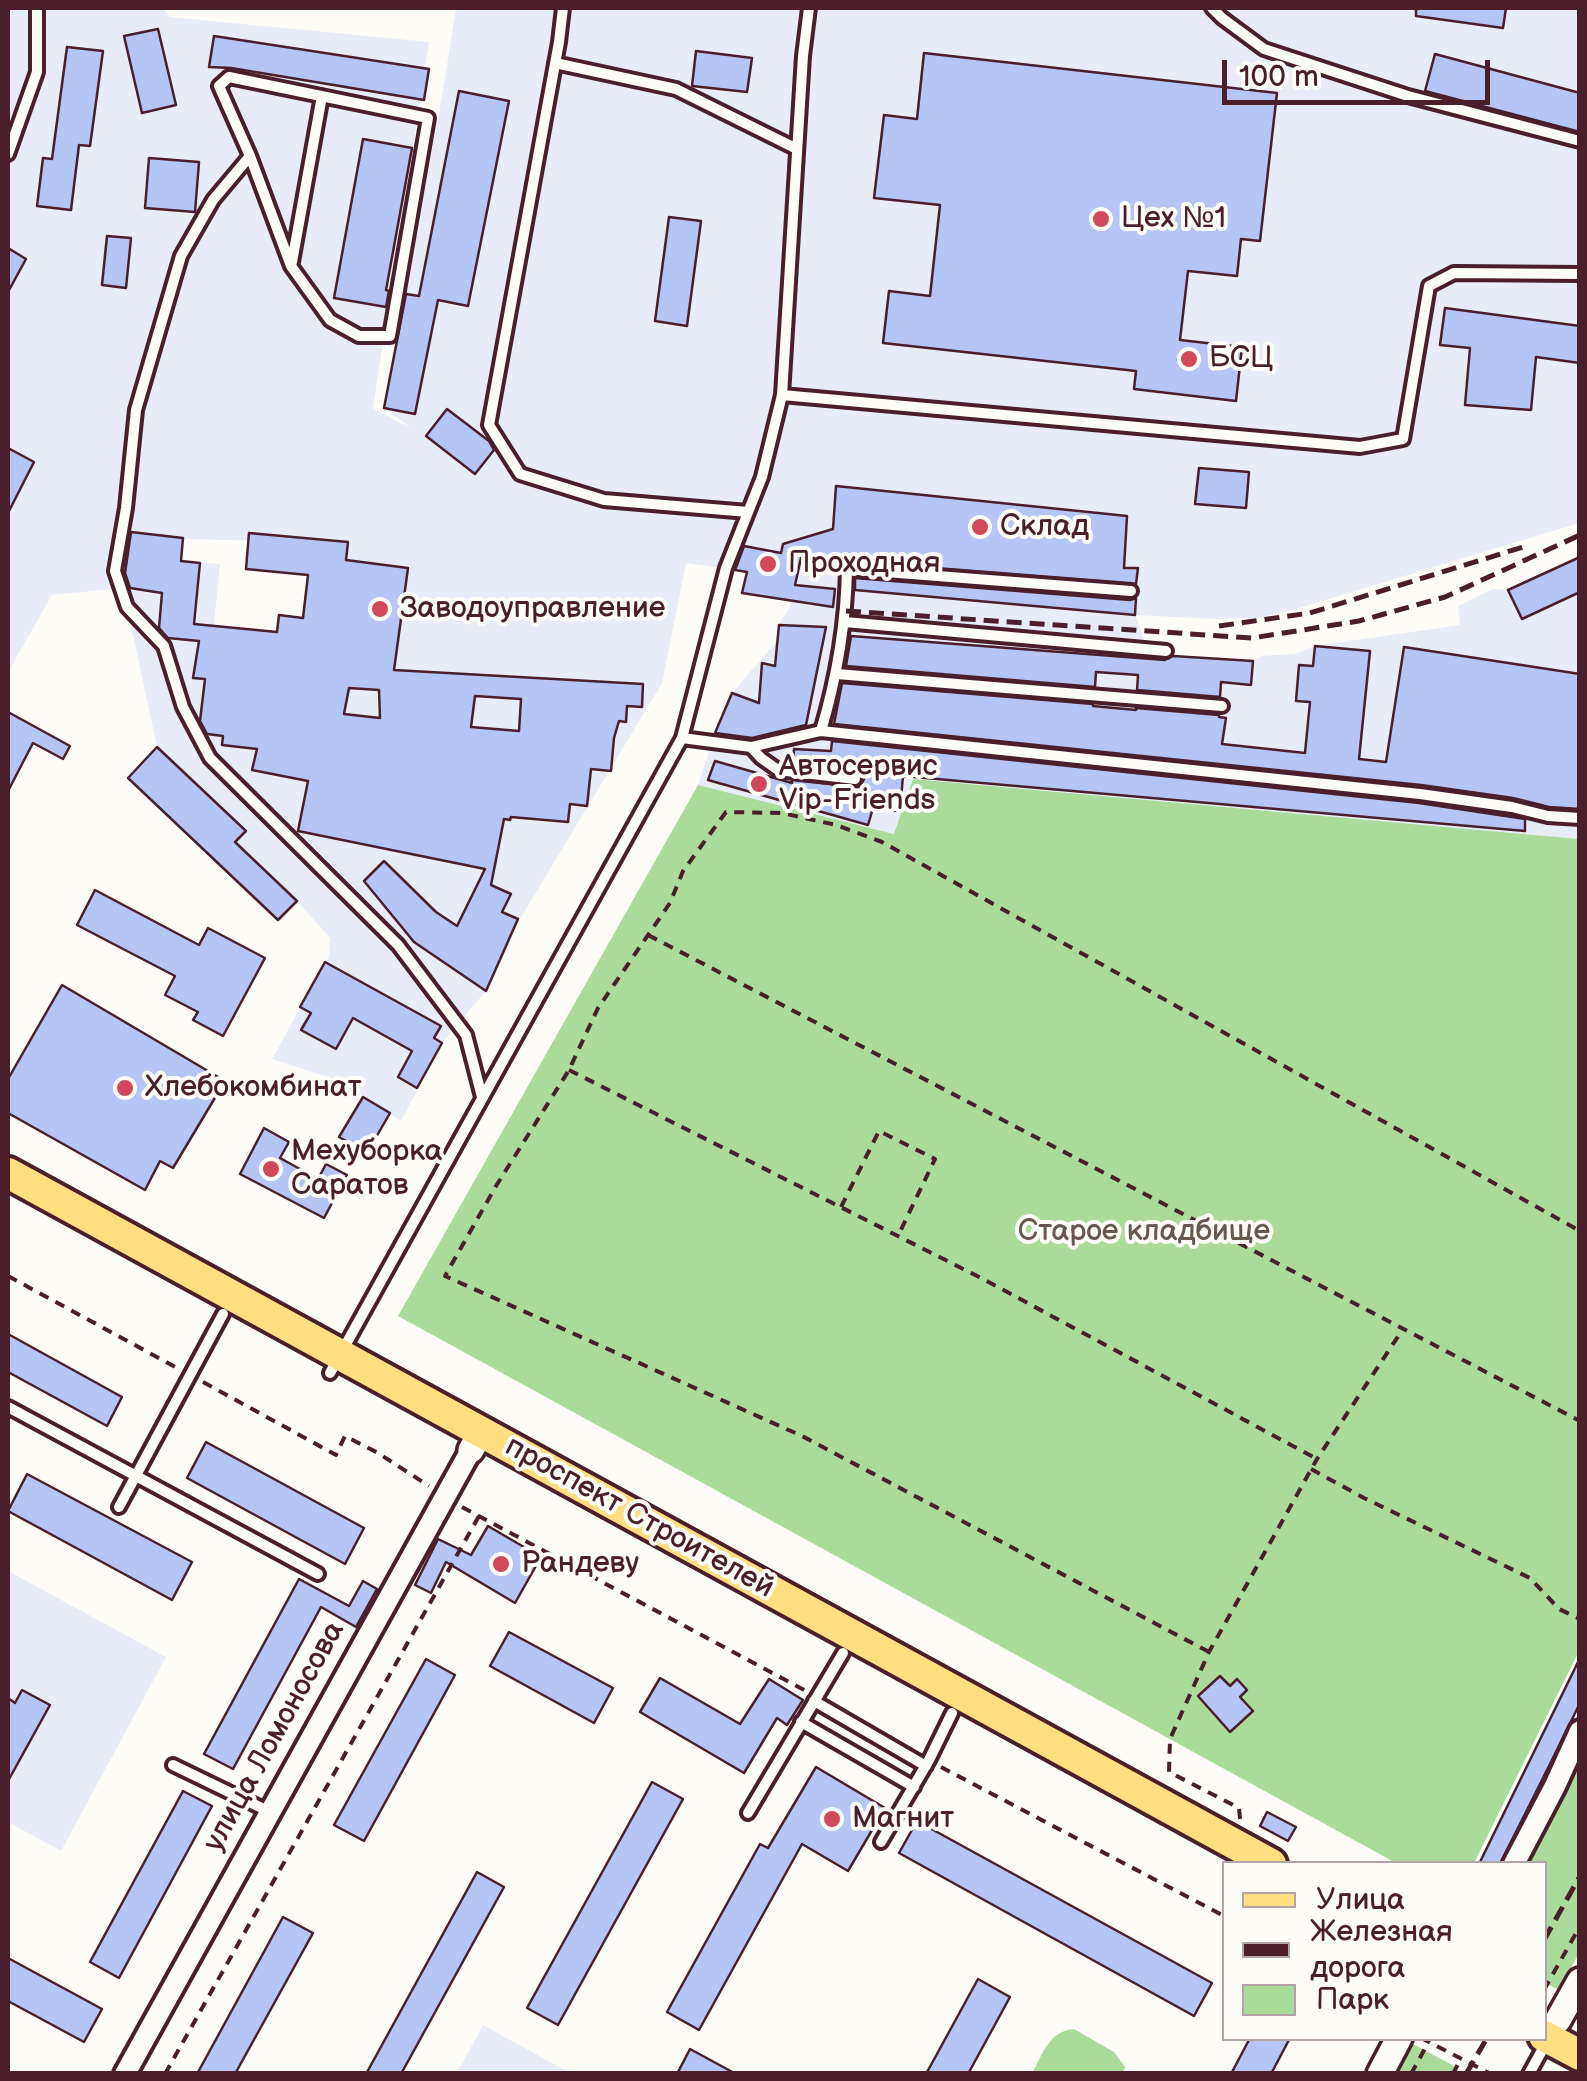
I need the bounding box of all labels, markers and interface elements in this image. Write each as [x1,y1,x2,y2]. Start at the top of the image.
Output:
scale bar [1227,40,1494,102]
text: 100 m [1239,59,1319,95]
place label: Цех №1 [1121,201,1226,237]
marker: Цех №1 [1090,208,1112,230]
place label: БСЦ [1209,341,1273,377]
marker: БСЦ [1178,348,1200,370]
place label: Склад [1000,509,1089,545]
marker: Склад [969,516,991,538]
place label: Проходная [788,546,940,582]
marker: Проходная [757,553,779,575]
place label: Заводоуправление [400,591,665,627]
marker: Заводоуправление [369,598,391,620]
place label: Автосервис Vip-Friends [779,749,937,820]
marker: Автосервис Vip-Friends [748,773,770,795]
place label: Хлебокомбинат [145,1070,362,1106]
marker: Хлебокомбинат [114,1077,136,1099]
place label: Мехуборка Саратов [291,1134,442,1204]
marker: Мехуборка Саратов [260,1158,282,1180]
park label: Старое кладбище [1018,1214,1270,1250]
street label: проспект Строителей [498,1429,780,1607]
place label: Рандеву [521,1546,639,1582]
marker: Рандеву [490,1553,512,1575]
street label: улица Ломоносова [197,1616,353,1858]
place label: Магнит [852,1801,954,1837]
marker: Магнит [821,1808,843,1830]
legend [1222,1861,1547,2041]
text: Улица [1316,1882,1405,1918]
text: Железная дорога [1310,1914,1453,1986]
text: Парк [1316,1982,1389,2018]

